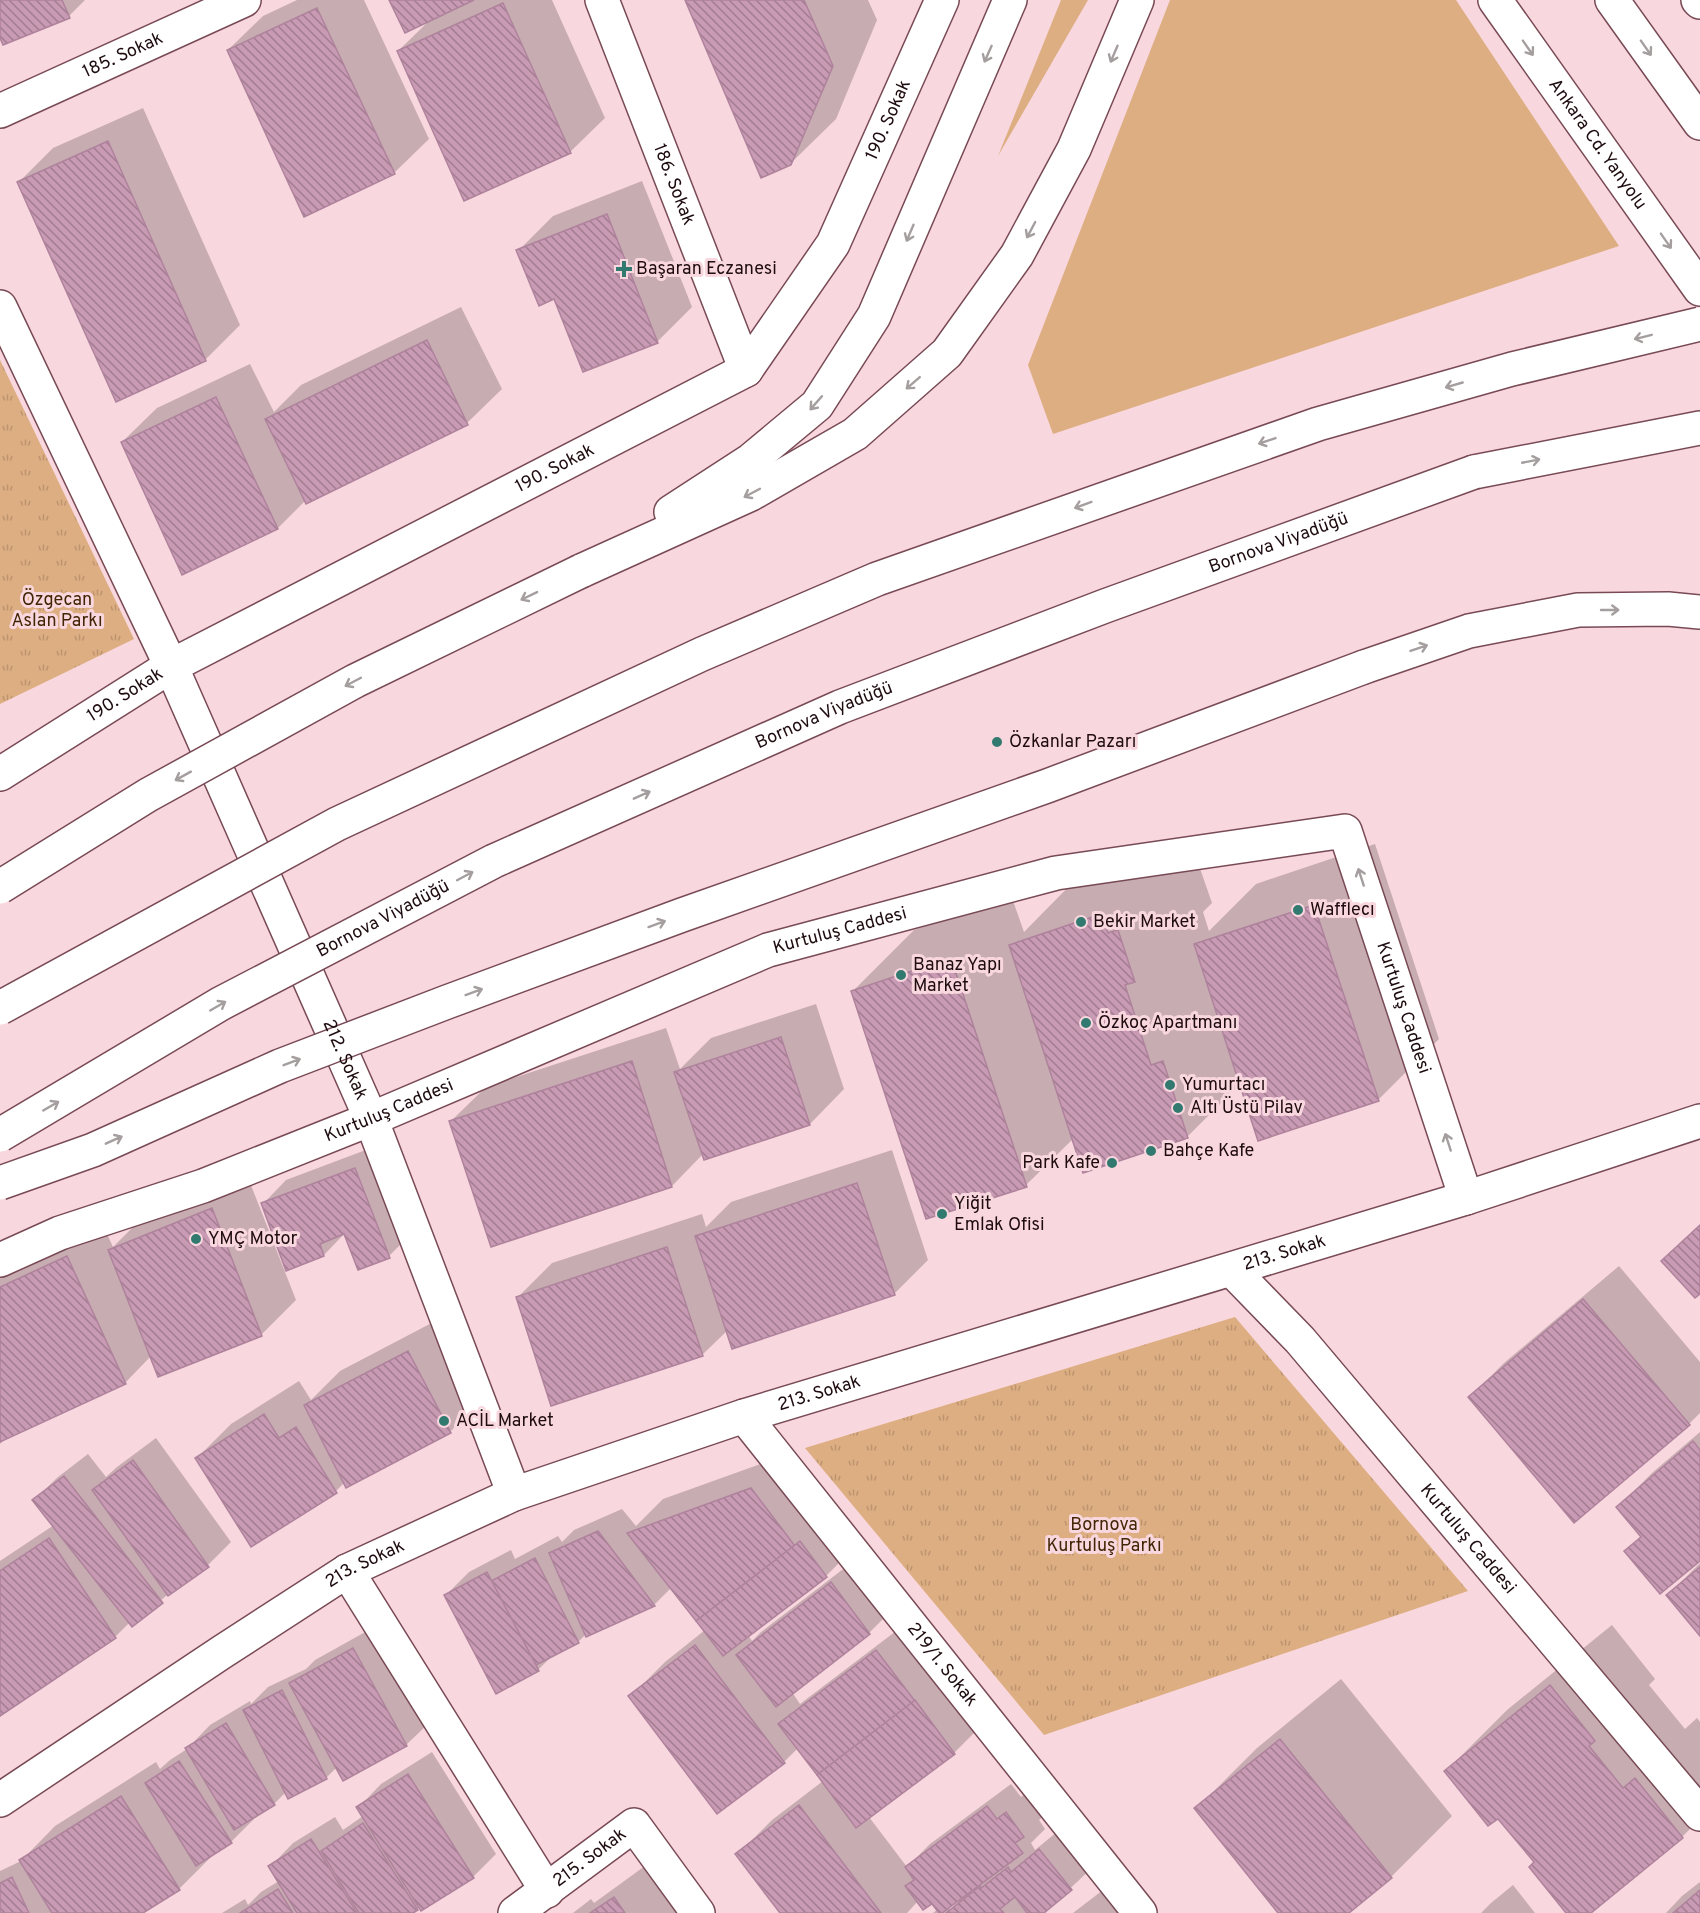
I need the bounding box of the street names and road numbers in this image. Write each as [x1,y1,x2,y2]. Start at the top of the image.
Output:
street label: 185. Sokak [79,27,167,83]
street label: Ankara Cd. Yanyolu [1543,74,1652,214]
street label: 190. Sokak [860,76,916,164]
street label: 186. Sokak [648,141,700,228]
street label: 190. Sokak [511,439,598,498]
street label: Bornova Viyadüğü [1206,507,1351,579]
street label: 190. Sokak [83,662,168,728]
street label: Bornova Viyadüğü [752,676,896,755]
street label: Bornova Viyadüğü [313,875,454,963]
street label: Kurtuluş Caddesi [770,902,909,960]
street label: Kurtuluş Caddesi [1371,939,1436,1077]
street label: 212. Sokak [317,1016,373,1104]
street label: Kurtuluş Caddesi [321,1074,457,1148]
street label: 213. Sokak [1240,1229,1329,1276]
street label: 213. Sokak [775,1370,863,1417]
street label: Kurtuluş Caddesi [1415,1479,1521,1599]
street label: 213. Sokak [321,1535,408,1593]
street label: 219/1. Sokak [902,1618,983,1711]
street label: 215. Sokak [548,1823,631,1892]

